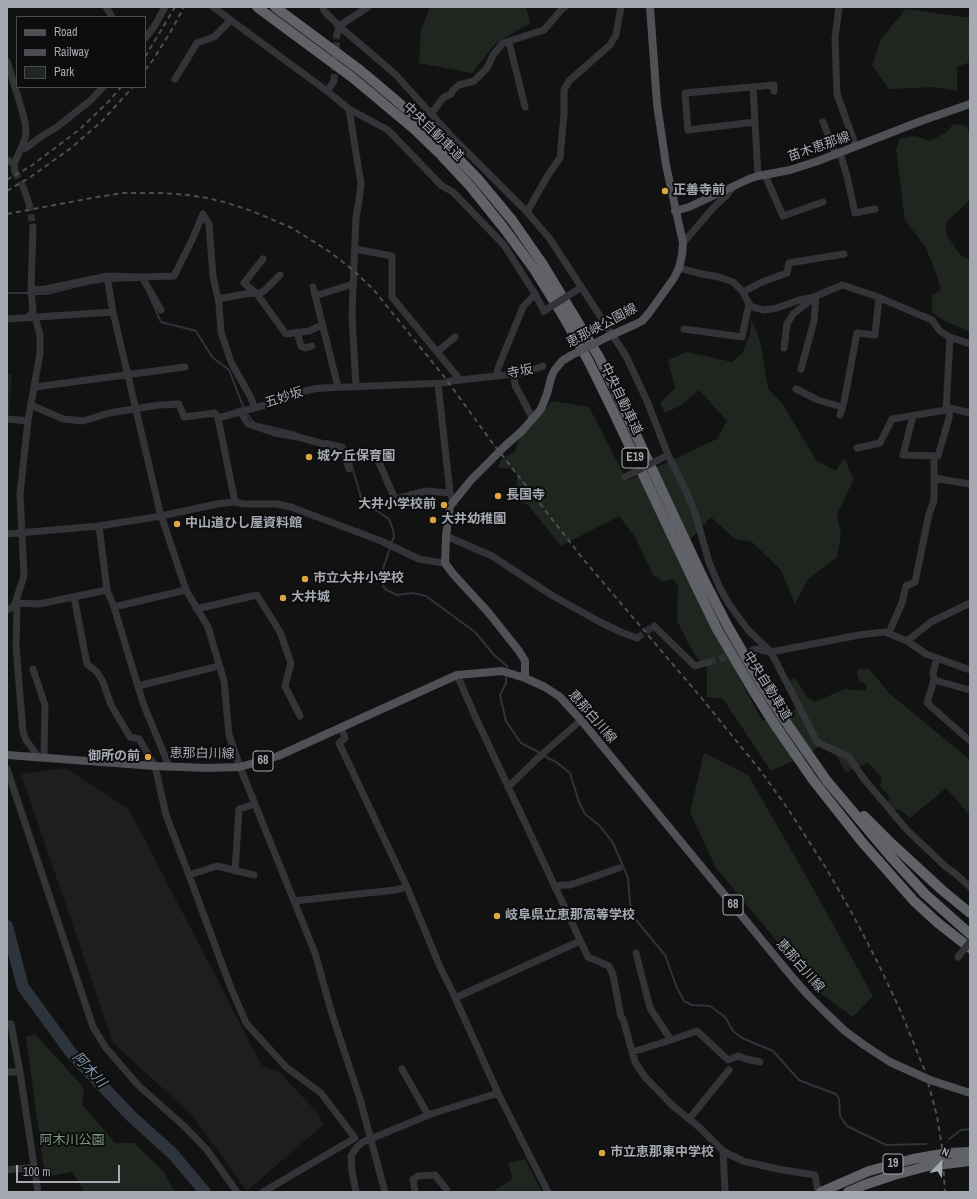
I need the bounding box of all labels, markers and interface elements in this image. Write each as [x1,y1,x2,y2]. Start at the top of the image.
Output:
legend [16,16,146,88]
text: Road [54,24,78,40]
text: Railway [54,44,89,60]
text: Park [54,64,74,80]
street label: 中央自動車道 [400,99,466,165]
street label: 苗木恵那線 [786,129,852,165]
place label: 正善寺前 [673,183,725,199]
marker: 正善寺前 [660,186,670,196]
street label: 恵那峡公園線 [564,301,640,351]
street label: 中央自動車道 [597,361,645,437]
street label: 寺坂 [506,362,534,382]
street label: 五妙坂 [263,385,305,411]
road number: E19 [622,448,648,468]
place label: 城ケ丘保育園 [317,449,395,465]
marker: 城ケ丘保育園 [304,452,314,462]
place label: 長国寺 [506,488,545,504]
marker: 長国寺 [493,491,503,501]
place label: 大井小学校前 [358,497,436,513]
marker: 大井小学校前 [439,500,449,510]
place label: 大井幼稚園 [441,512,506,528]
marker: 大井幼稚園 [428,515,438,525]
place label: 中山道ひし屋資料館 [185,516,302,532]
marker: 中山道ひし屋資料館 [172,519,182,529]
place label: 市立大井小学校 [313,571,404,587]
marker: 市立大井小学校 [300,574,310,584]
place label: 大井城 [291,590,330,606]
marker: 大井城 [278,593,288,603]
street label: 中央自動車道 [740,649,794,723]
street label: 恵那白川線 [565,687,619,747]
street label: 恵那白川線 [169,746,235,762]
place label: 御所の前 [88,749,140,765]
road number: 68 [253,751,273,771]
marker: 御所の前 [143,752,153,762]
road number: 68 [723,895,743,915]
place label: 岐阜県立恵那高等学校 [505,908,635,924]
marker: 岐阜県立恵那高等学校 [492,911,502,921]
street label: 恵那白川線 [773,936,827,996]
water label: 阿木川 [69,1049,109,1091]
park label: 阿木川公園 [40,1133,104,1149]
north arrow [921,1143,961,1183]
text: N [940,1144,951,1160]
place label: 市立恵那東中学校 [610,1145,714,1161]
marker: 市立恵那東中学校 [597,1148,607,1158]
road number: 19 [883,1154,903,1174]
scale bar [18,1157,122,1183]
text: 100 m [23,1164,50,1180]

